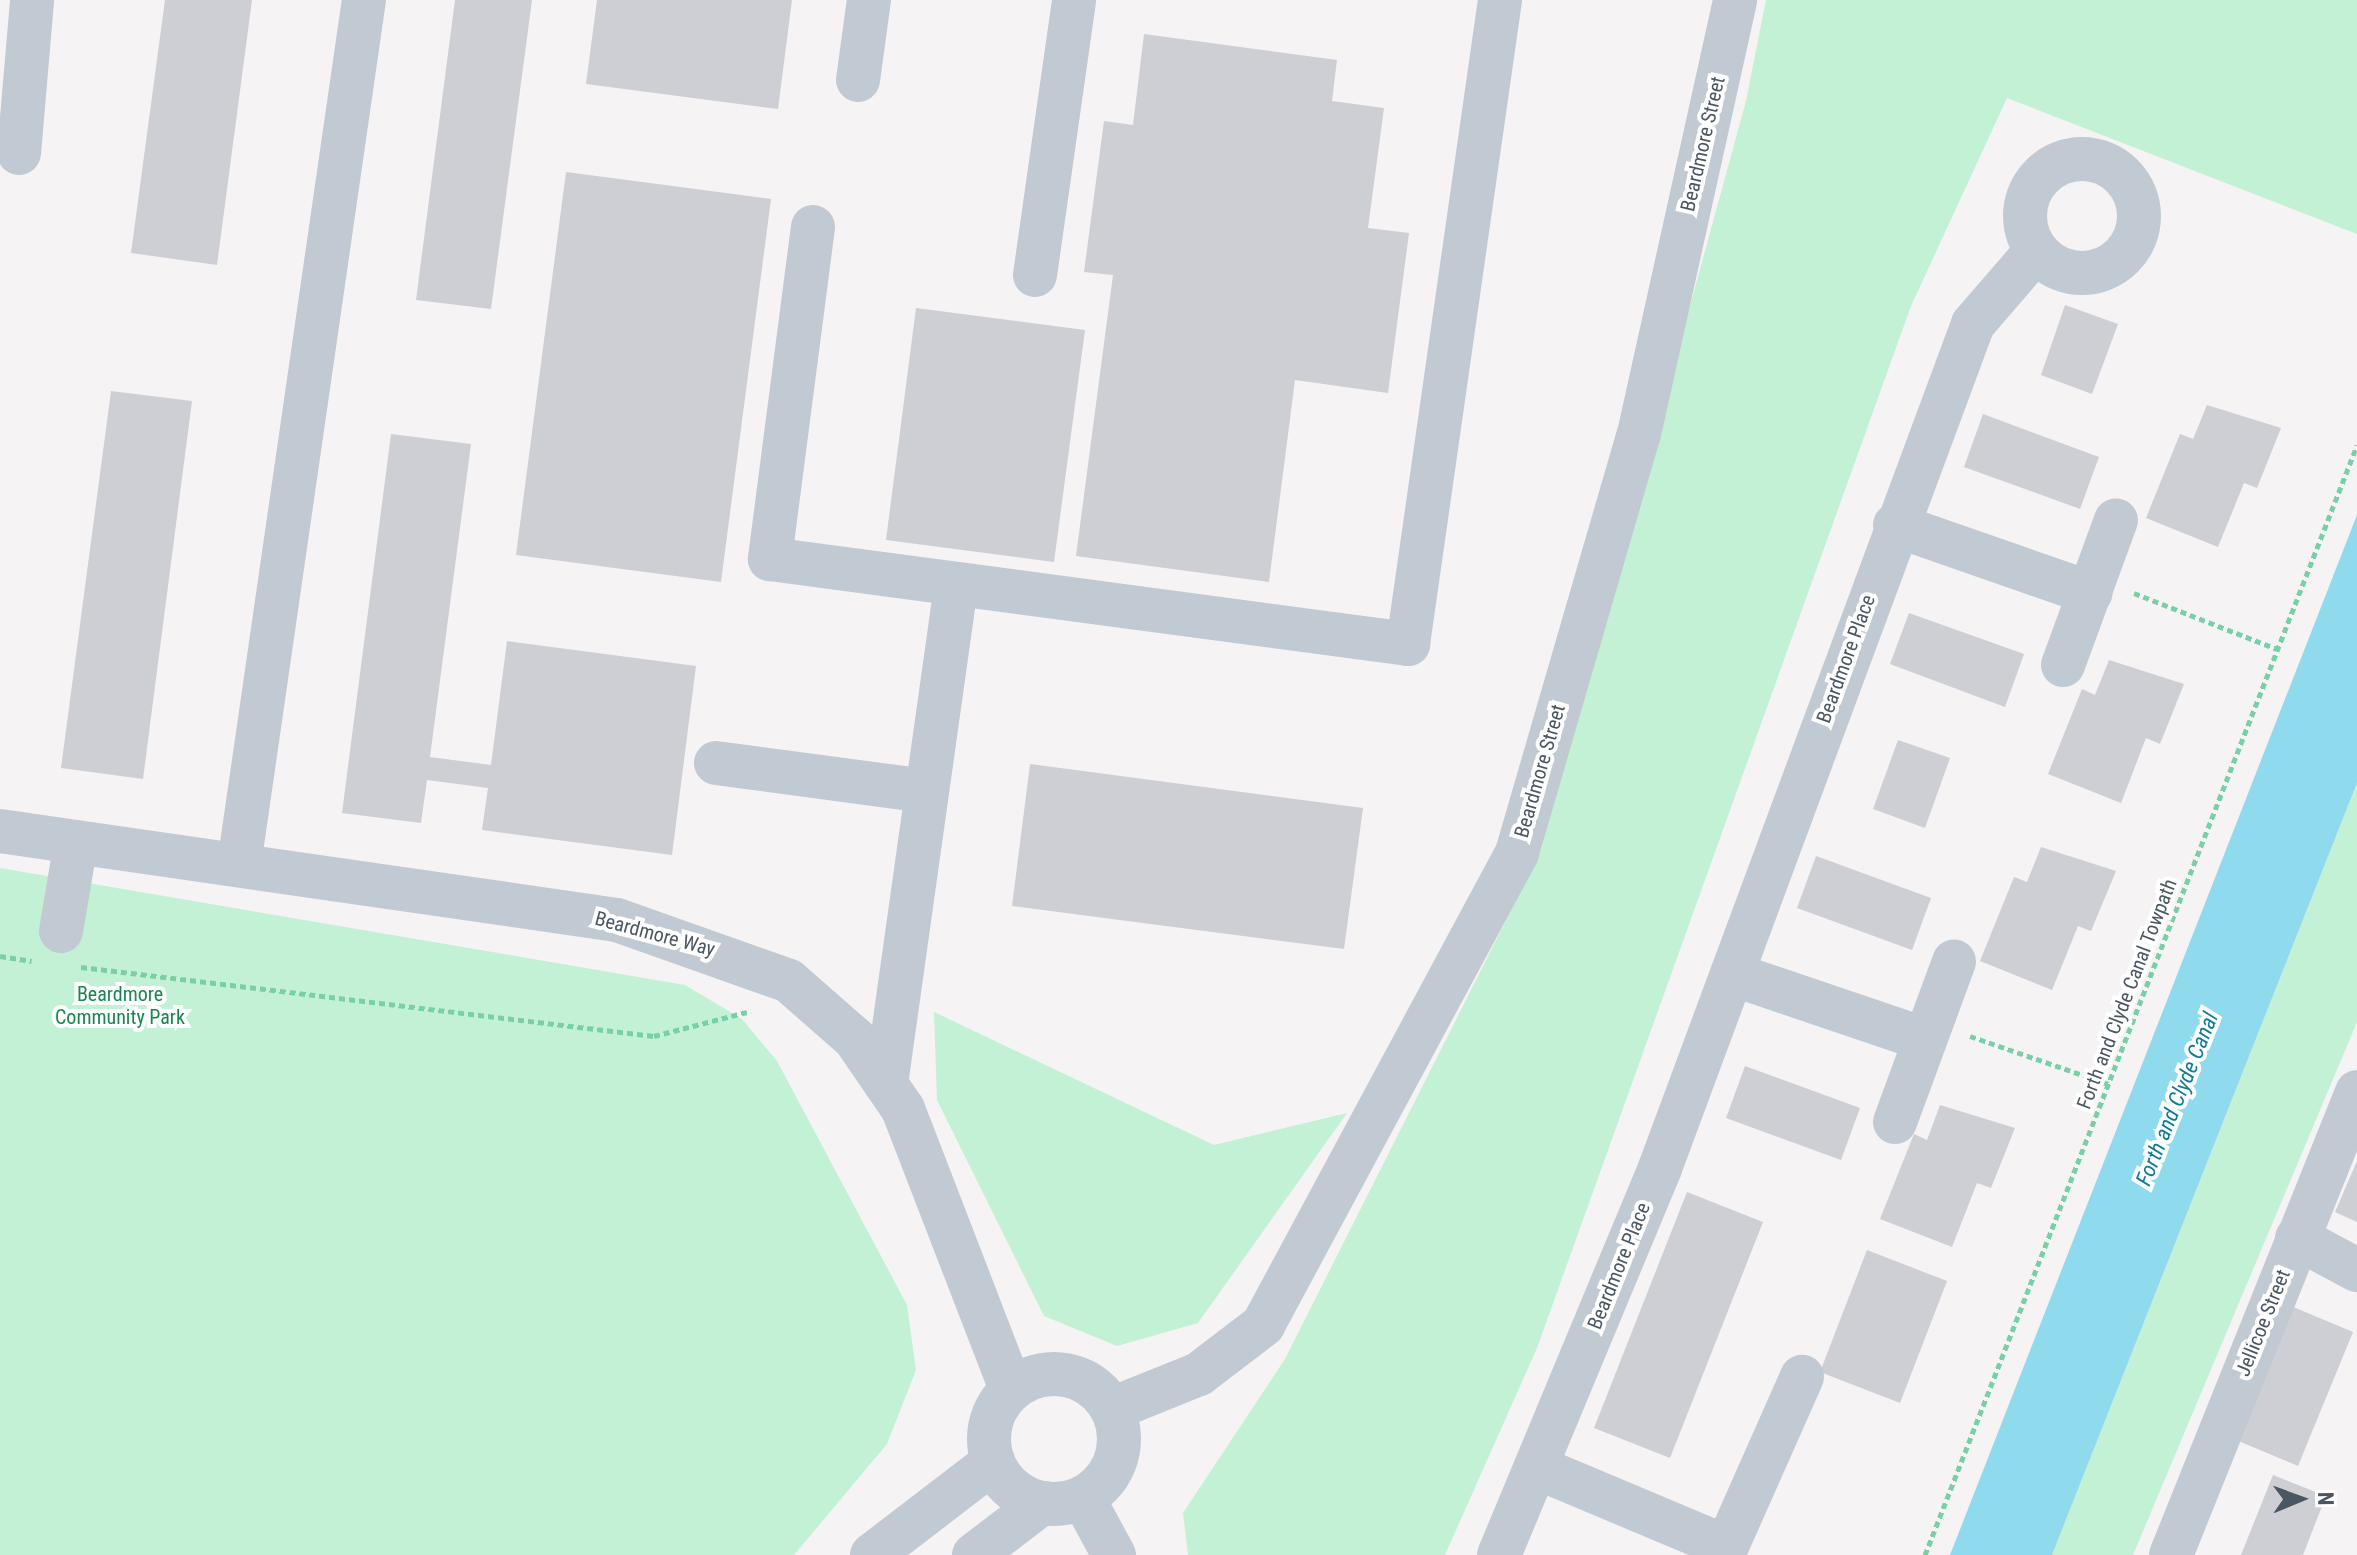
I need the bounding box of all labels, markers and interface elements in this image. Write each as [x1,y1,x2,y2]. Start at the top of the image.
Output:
street label: Beardmore Street [1676,74,1730,214]
street label: Beardmore Place [1812,592,1880,726]
street label: Beardmore Street [1510,702,1570,840]
street label: Forth and Clyde Canal Towpath [2072,875,2182,1113]
street label: Beardmore Way [592,906,718,962]
park label: Beardmore Community Park [55,982,185,1029]
water label: Forth and Clyde Canal [2130,1008,2224,1190]
street label: Beardmore Place [1583,1199,1655,1333]
street label: Jellicoe Street [2231,1266,2295,1380]
north arrow [2261,1459,2341,1539]
text: N [2313,1492,2338,1506]

